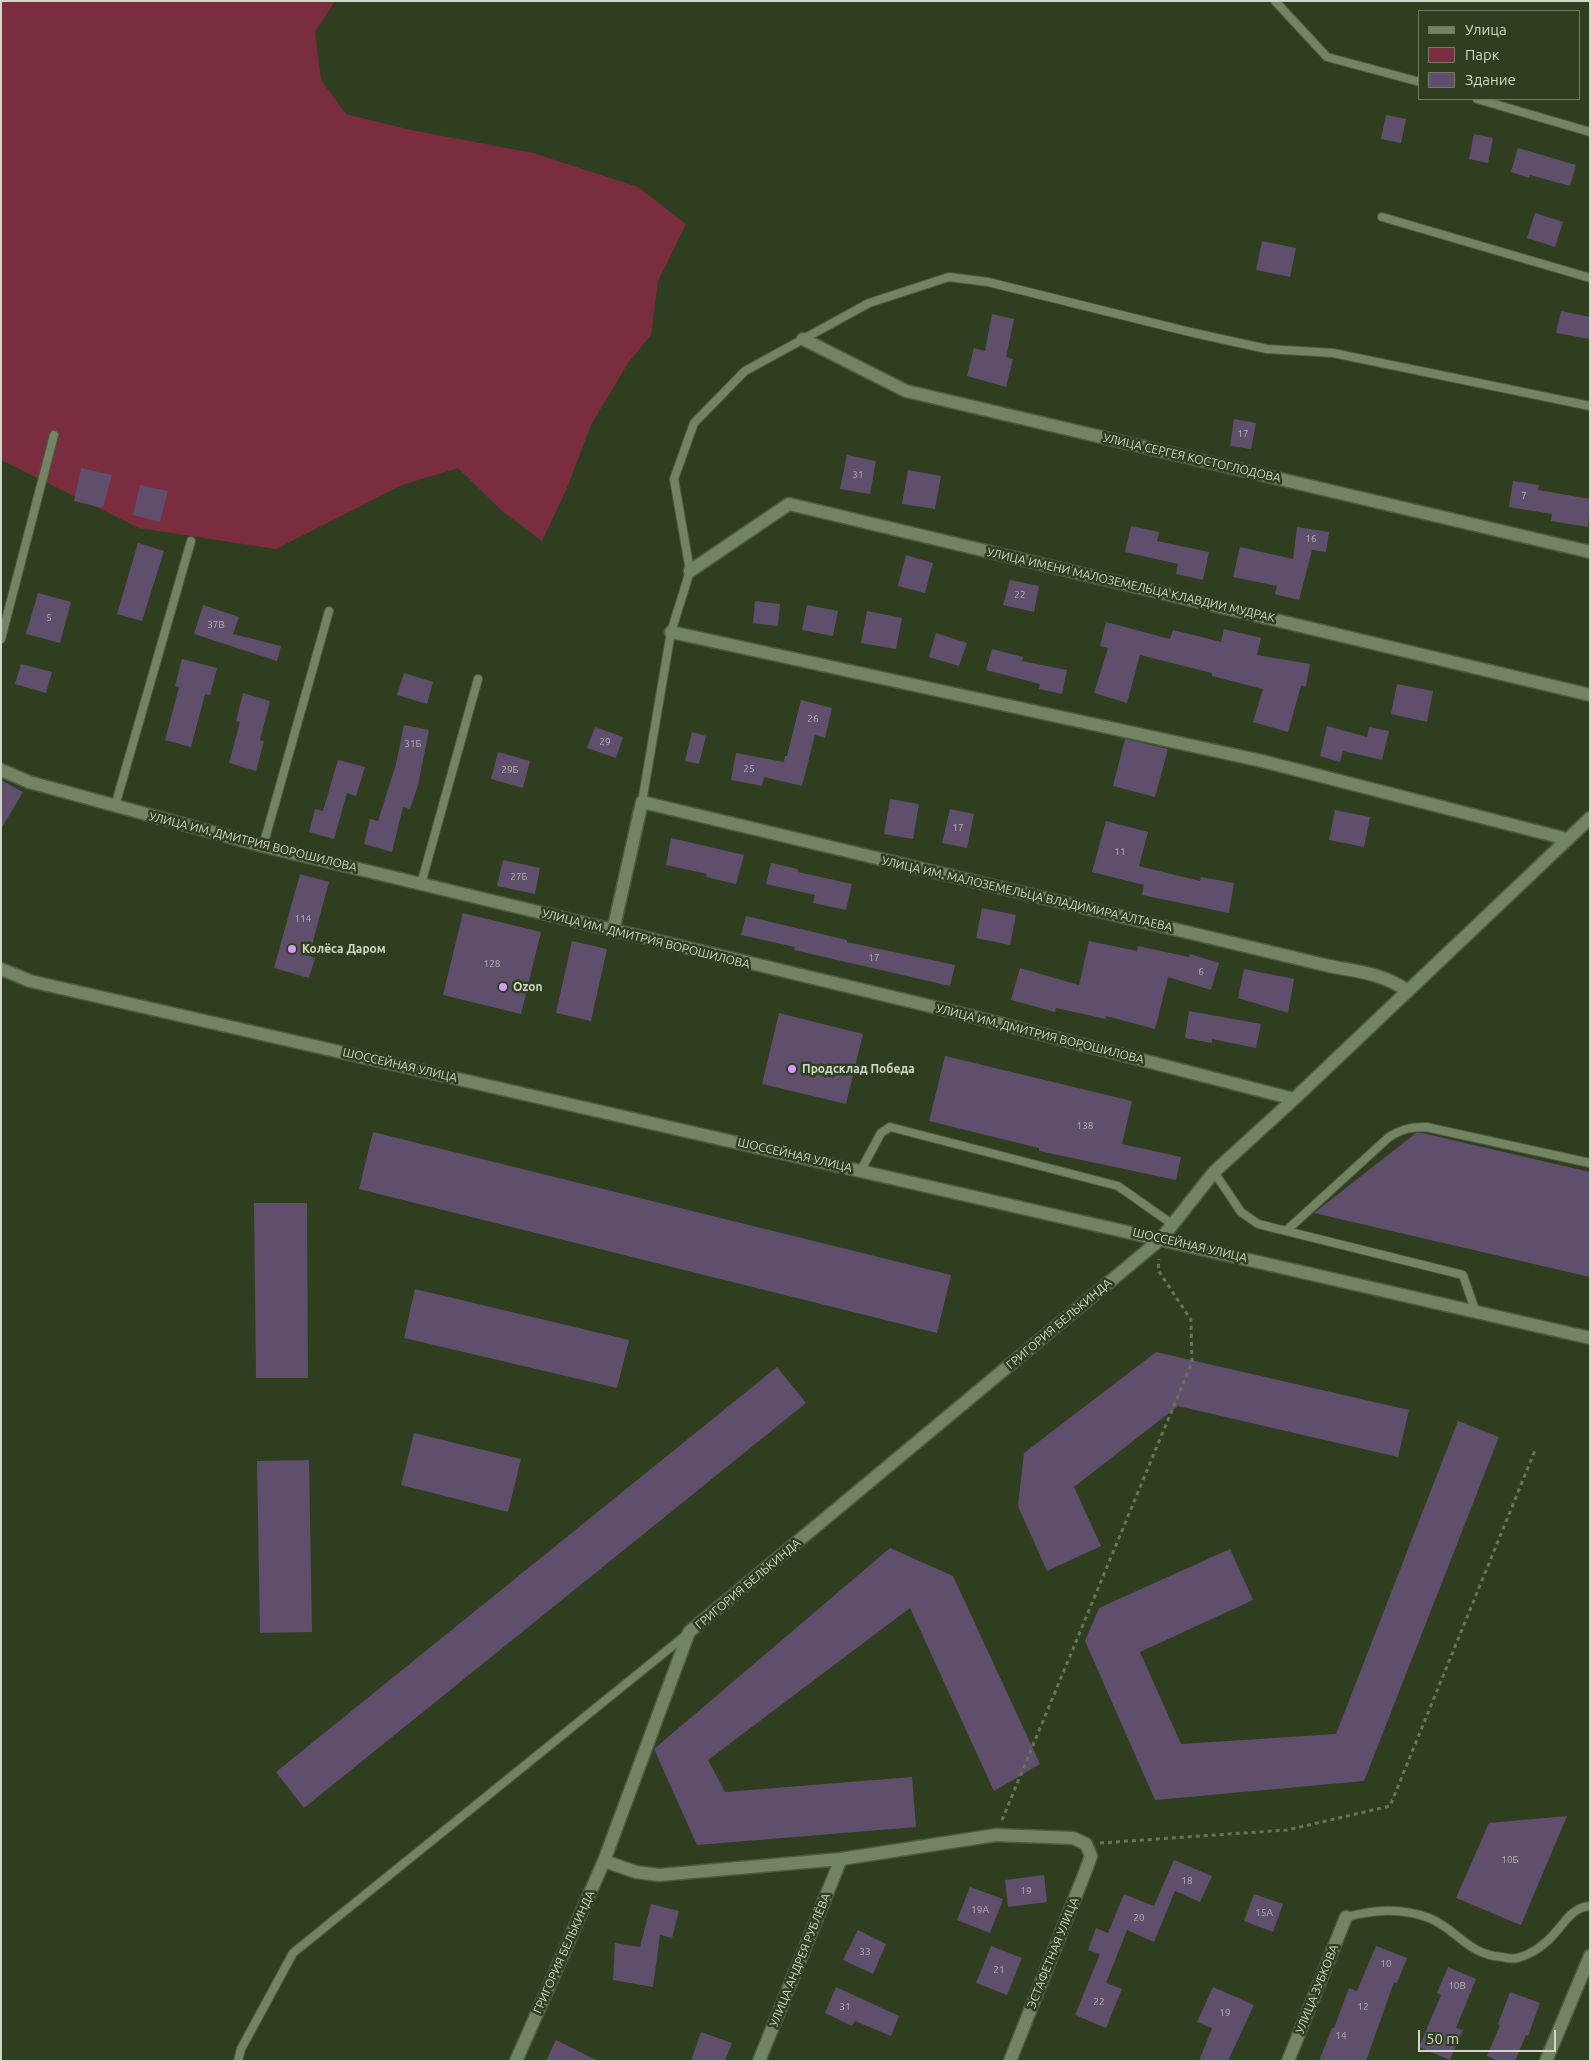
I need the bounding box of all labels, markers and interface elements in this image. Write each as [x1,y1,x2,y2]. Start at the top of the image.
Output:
legend [1418,10,1581,100]
text: Улица [1465,21,1507,38]
text: Парк [1465,46,1500,63]
text: Здание [1465,71,1516,88]
house number: 17 [1237,428,1249,440]
street label: УЛИЦА СЕРГЕЯ КОСТОГЛОДОВА [1102,431,1282,485]
house number: 31 [852,469,864,481]
house number: 7 [1521,490,1527,502]
house number: 16 [1305,533,1317,545]
street label: УЛИЦА ИМЕНИ МАЛОЗЕМЕЛЬЦА КЛАВДИИ МУДРАК [986,545,1276,625]
house number: 22 [1014,589,1026,601]
house number: 5 [46,612,52,624]
house number: 37В [207,619,225,631]
house number: 26 [807,713,819,725]
house number: 29 [599,736,611,748]
house number: 31Б [404,738,422,750]
house number: 25 [743,763,755,775]
house number: 29Б [501,764,519,776]
street label: УЛИЦА ИМ. ДМИТРИЯ ВОРОШИЛОВА [148,809,358,875]
house number: 17 [952,822,964,834]
house number: 11 [1114,846,1126,858]
street label: УЛИЦА ИМ. МАЛОЗЕМЕЛЬЦА ВЛАДИМИРА АЛТАЕВА [880,853,1174,935]
house number: 27Б [510,871,528,883]
street label: УЛИЦА ИМ. ДМИТРИЯ ВОРОШИЛОВА [541,906,751,972]
house number: 114 [295,913,311,925]
place label: Колёса Даром [302,942,386,956]
marker: Колёса Даром [286,943,298,955]
house number: 17 [868,952,880,964]
house number: 128 [484,958,500,970]
house number: 6 [1198,966,1204,978]
place label: Ozon [513,980,542,994]
marker: Ozon [497,981,509,993]
street label: УЛИЦА ИМ. ДМИТРИЯ ВОРОШИЛОВА [935,1001,1145,1067]
street label: ШОССЕЙНАЯ УЛИЦА [341,1045,459,1085]
place label: Продсклад Победа [802,1062,915,1076]
marker: Продсклад Победа [786,1063,798,1075]
house number: 138 [1077,1120,1093,1132]
street label: ШОССЕЙНАЯ УЛИЦА [736,1135,854,1175]
street label: ШОССЕЙНАЯ УЛИЦА [1131,1225,1249,1265]
street label: ГРИГОРИЯ БЕЛЬКИНДА [1003,1276,1115,1372]
street label: ГРИГОРИЯ БЕЛЬКИНДА [692,1536,804,1632]
house number: 10Б [1501,1854,1519,1866]
house number: 18 [1181,1875,1193,1887]
house number: 19 [1020,1885,1032,1897]
street label: ГРИГОРИЯ БЕЛЬКИНДА [530,1888,598,2016]
street label: УЛИЦА АНДРЕЯ РУБЛЁВА [767,1891,833,2029]
street label: ЭСТАФЕТНАЯ УЛИЦА [1024,1895,1082,2011]
house number: 19А [971,1904,989,1916]
house number: 15А [1255,1907,1273,1919]
house number: 20 [1133,1912,1145,1924]
street label: УЛИЦА ЗУБКОВА [1293,1942,1341,2036]
house number: 33 [859,1946,871,1958]
house number: 10 [1380,1958,1392,1970]
house number: 21 [993,1964,1005,1976]
house number: 10В [1448,1980,1466,1992]
house number: 22 [1093,1996,1105,2008]
house number: 31 [839,2001,851,2013]
house number: 12 [1357,2001,1369,2013]
house number: 19 [1219,2007,1231,2019]
scale bar [1421,2020,1558,2052]
house number: 14 [1335,2030,1347,2042]
text: 50 m [1426,2030,1459,2047]

